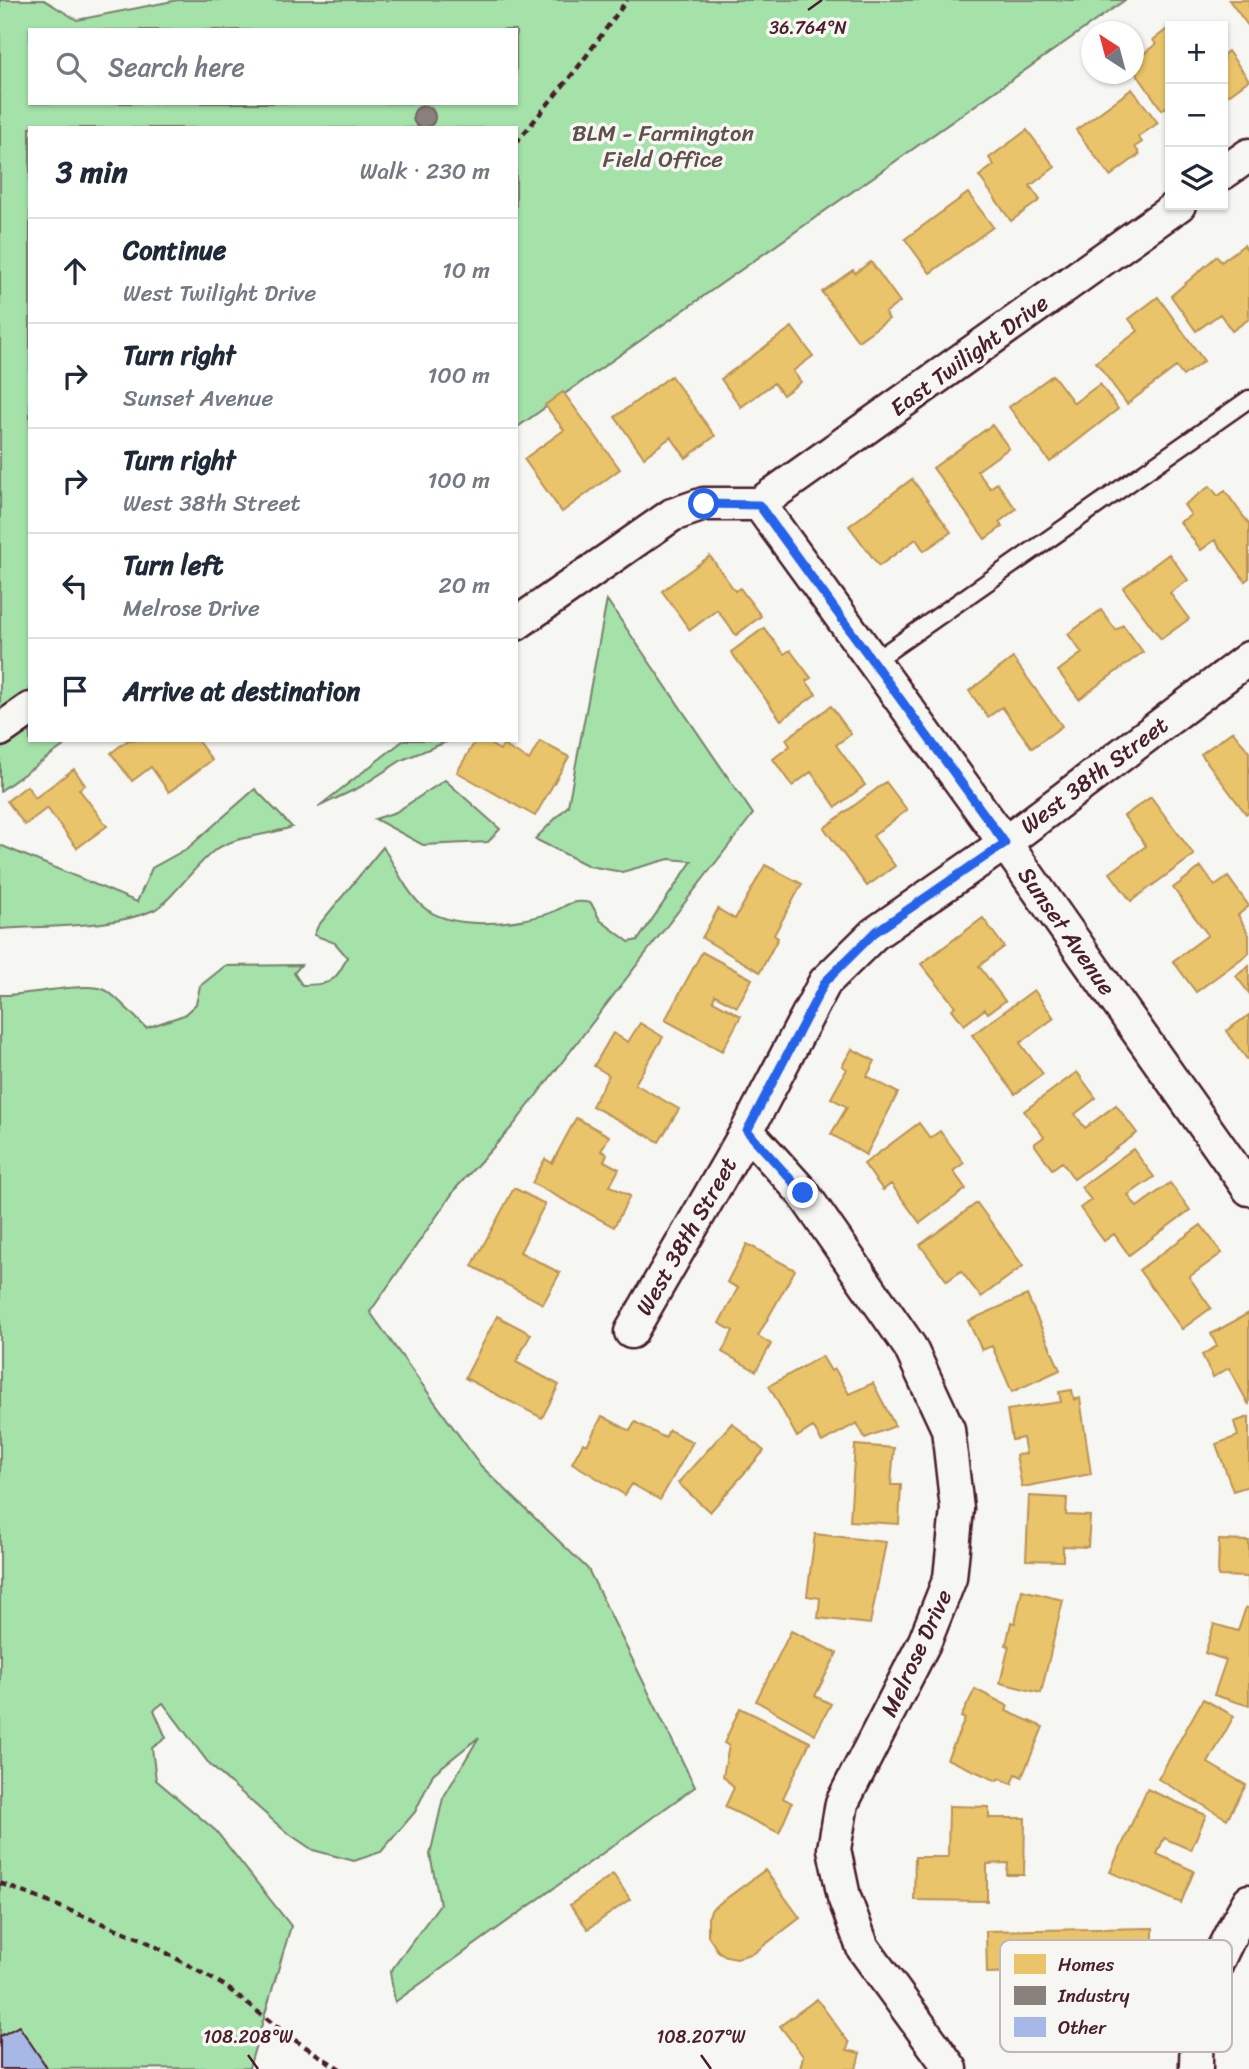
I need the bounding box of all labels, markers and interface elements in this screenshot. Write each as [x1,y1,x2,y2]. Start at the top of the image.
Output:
text: 36.764°N [769,12,847,44]
north arrow [1081,21,1144,84]
map controls [1165,21,1228,210]
button: + [1165,21,1228,84]
search box [28,28,518,105]
text: Search here [108,44,245,90]
icon: search [52,48,90,86]
button: − [1165,84,1228,147]
park label: BLM - Farmington Field Office [572,113,754,180]
text: 3 min [56,145,128,199]
button: layers [1165,147,1228,210]
text: Walk · 230 m [360,151,490,192]
text: Continue [123,227,226,273]
text: 10 m [442,250,490,291]
icon: ahead [56,252,94,290]
text: West Twilight Drive [123,273,316,314]
street label: East Twilight Drive [881,283,1058,427]
text: Turn right [123,332,236,378]
text: 100 m [427,355,490,396]
icon: right [56,357,94,395]
text: Sunset Avenue [123,378,273,419]
text: Turn right [123,437,236,483]
text: 100 m [427,460,490,501]
icon: right [56,462,94,500]
text: West 38th Street [123,483,301,524]
route start [688,488,719,519]
text: Turn left [123,542,223,588]
text: 20 m [439,565,490,606]
icon: left [56,567,94,605]
text: Melrose Drive [123,588,260,629]
text: Arrive at destination [123,668,360,714]
icon: arrive [56,672,94,710]
street label: West 38th Street [1011,706,1178,845]
street label: Sunset Avenue [1007,858,1127,1005]
street label: West 38th Street [624,1149,749,1323]
route end [787,1177,818,1208]
street label: Melrose Drive [869,1582,964,1724]
legend [1000,1940,1232,2052]
text: Homes [1058,1948,1114,1981]
text: Industry [1057,1979,1130,2012]
text: Other [1058,2011,1107,2044]
text: 108.208°W [203,2021,294,2053]
text: 108.207°W [656,2021,747,2053]

